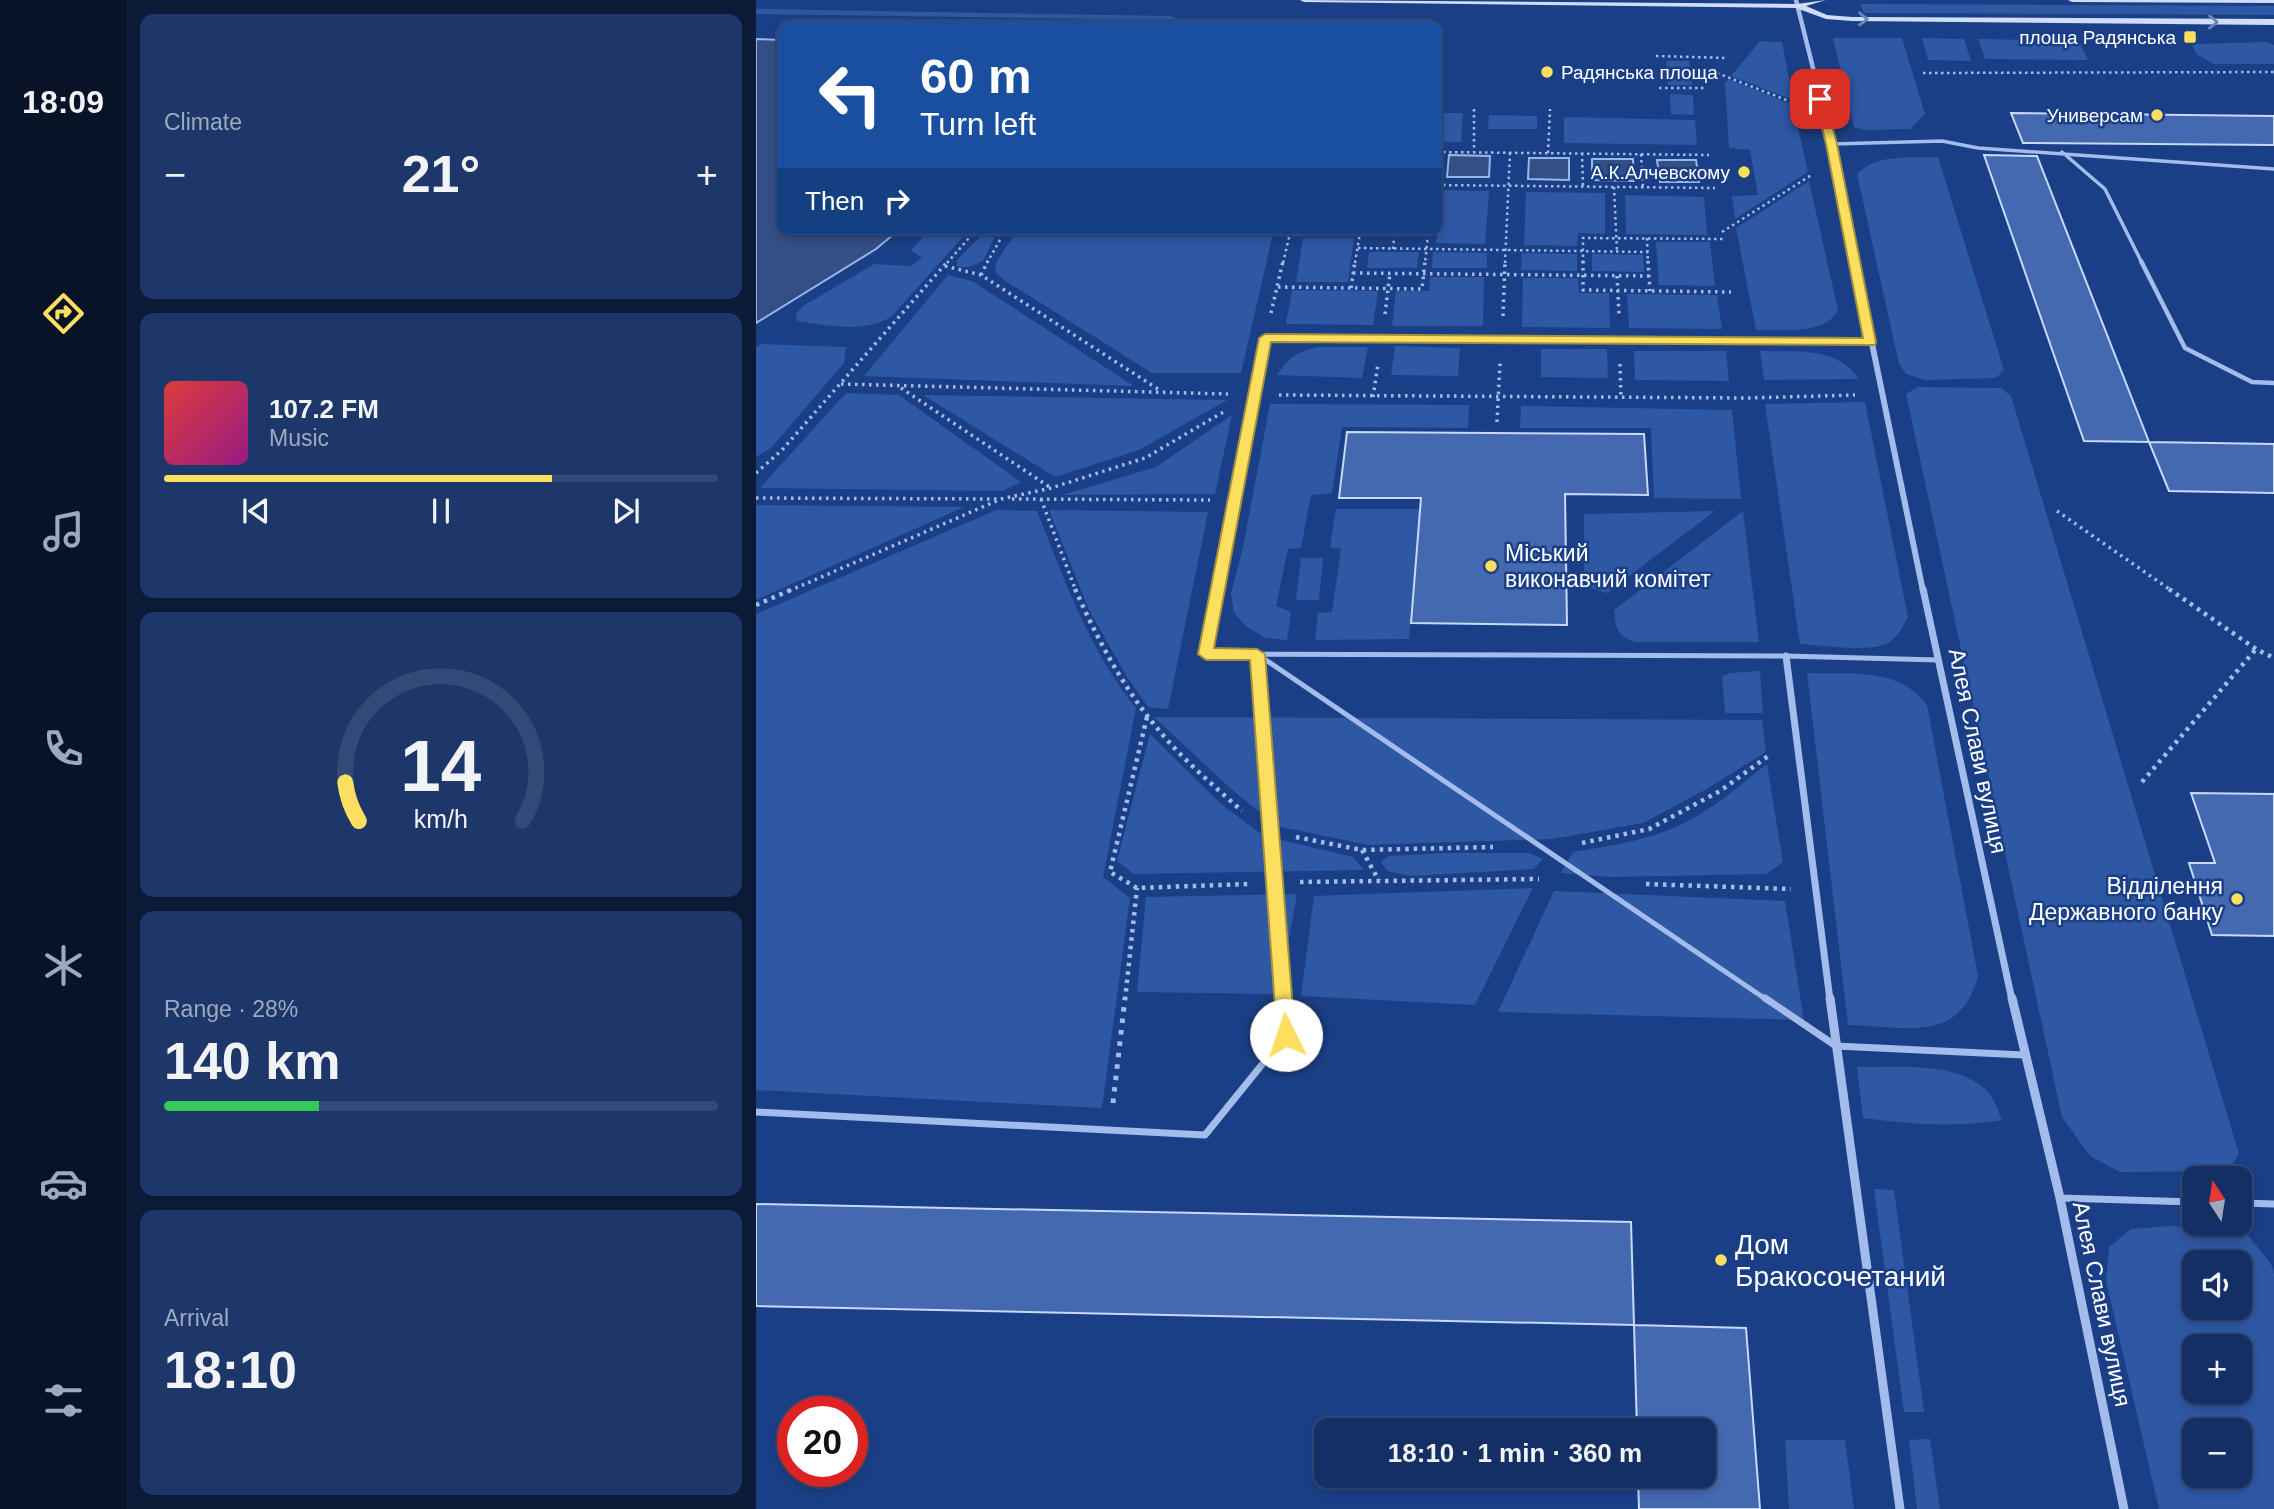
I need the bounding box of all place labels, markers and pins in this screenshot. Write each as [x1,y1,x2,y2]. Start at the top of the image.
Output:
place label: площа Радянська [2019,27,2176,48]
marker: площа Радянська [2182,29,2198,45]
place label: Радянська площа [1561,62,1718,83]
marker: Радянська площа [1539,64,1555,80]
pin [1790,69,1850,129]
place label: Универсам [2047,105,2143,126]
marker: Универсам [2149,107,2165,123]
place label: А.К.Алчевскому [1591,162,1730,183]
marker: А.К.Алчевскому [1736,164,1752,180]
place label: Міський виконавчий комітет [1505,540,1711,592]
marker: Міський виконавчий комітет [1483,558,1499,574]
place label: Відділення Державного банку [2029,873,2223,925]
marker: Відділення Державного банку [2229,891,2245,907]
place label: Дом Бракосочетаний [1735,1229,1946,1292]
marker: Дом Бракосочетаний [1713,1252,1729,1268]

